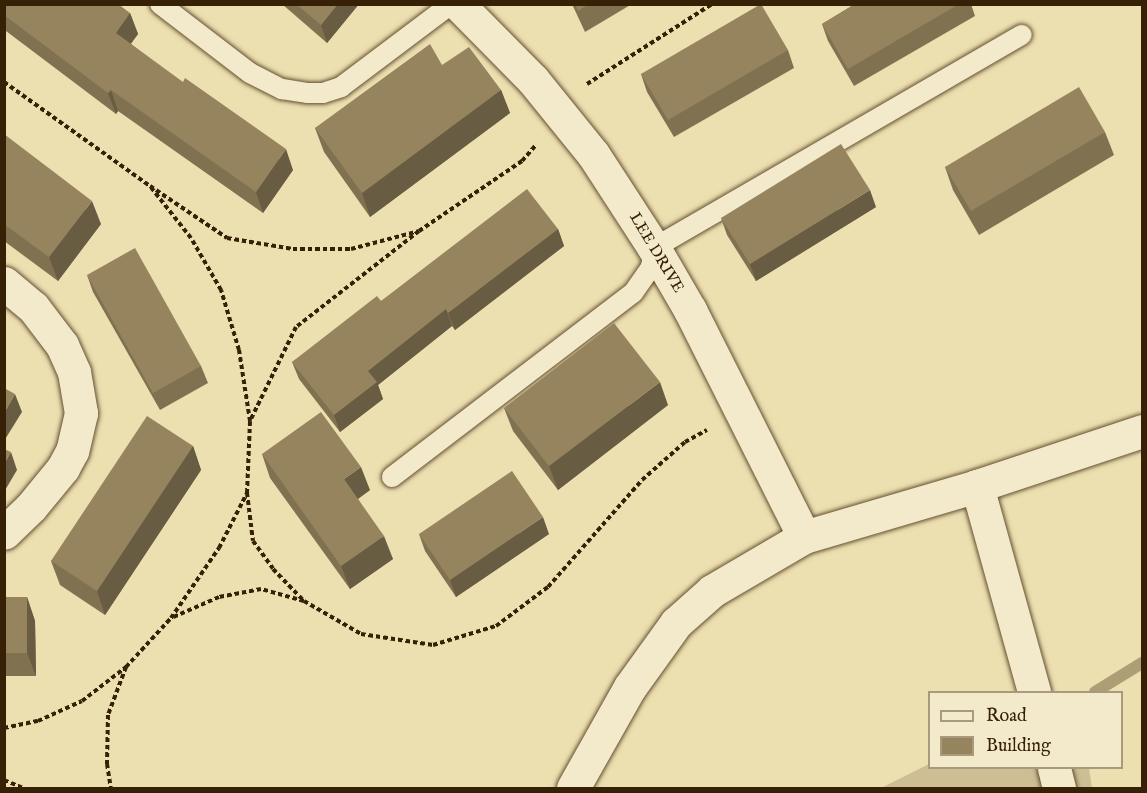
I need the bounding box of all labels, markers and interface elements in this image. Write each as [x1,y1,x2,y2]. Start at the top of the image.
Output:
street label: LEE DRIVE [625,209,687,297]
legend [928,691,1123,769]
text: Road [986,705,1027,728]
text: Building [986,735,1051,758]

